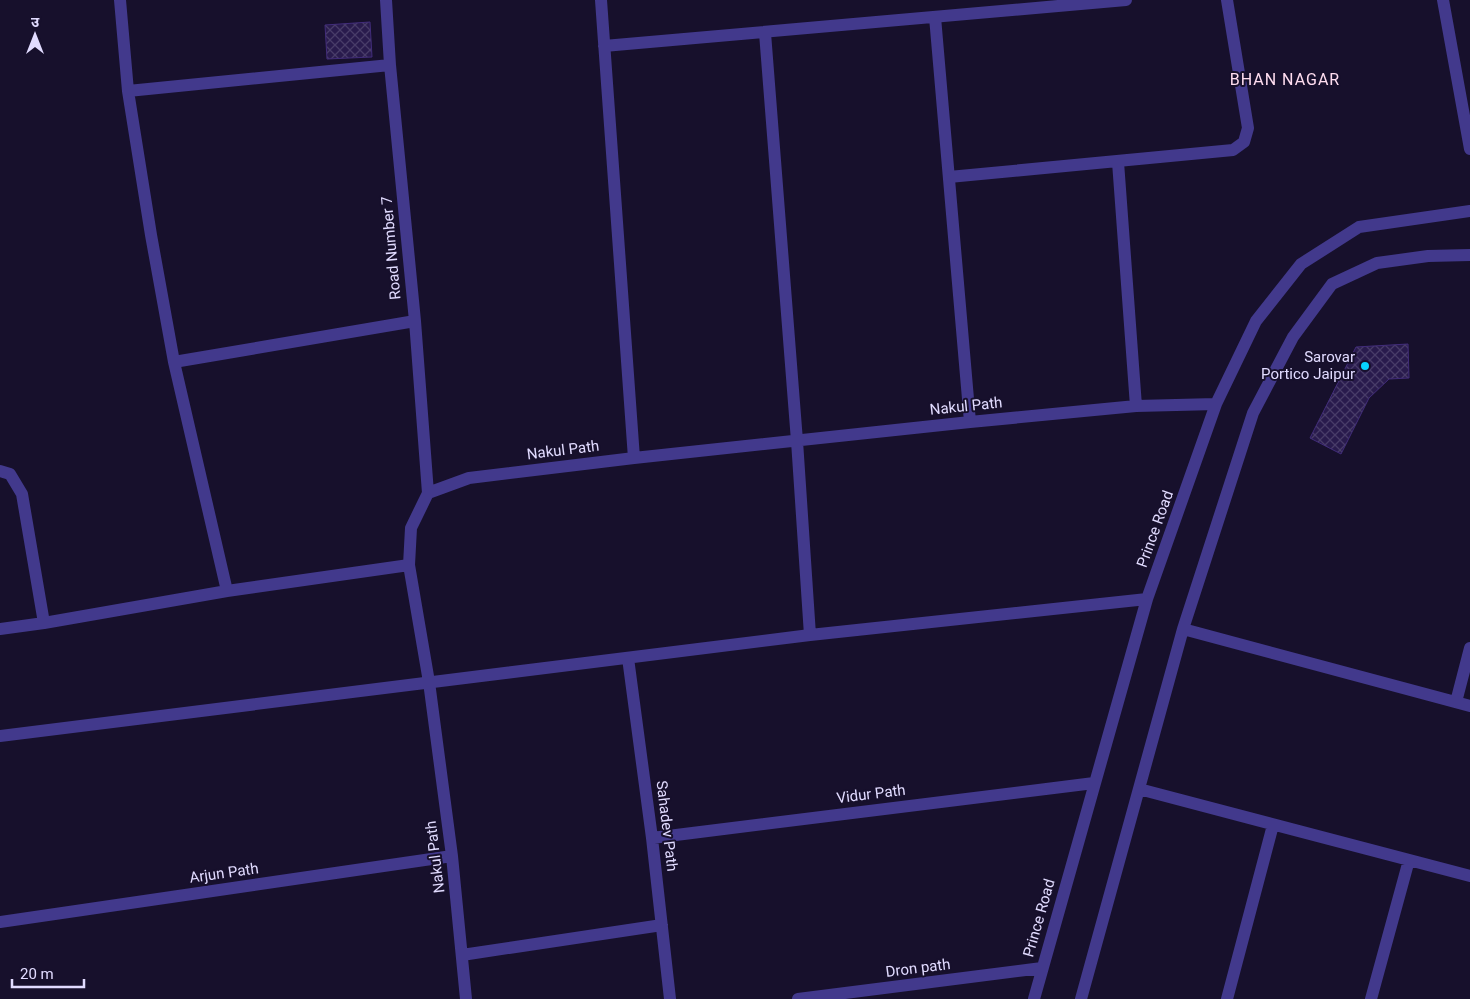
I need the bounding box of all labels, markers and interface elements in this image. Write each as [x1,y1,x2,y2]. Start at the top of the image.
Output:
north arrow [10,10,60,60]
text: उ [31,14,40,30]
district label: BHAN NAGAR [1230,70,1340,89]
street label: Road Number 7 [378,195,404,301]
place label: Sarovar Portico Jaipur [1261,348,1355,383]
marker: Sarovar Portico Jaipur [1359,360,1371,372]
street label: Nakul Path [929,393,1003,419]
street label: Nakul Path [526,437,600,463]
street label: Prince Road [1133,488,1177,570]
street label: Sahadev Path [652,779,682,873]
street label: Vidur Path [835,781,907,807]
street label: Nakul Path [422,820,448,894]
street label: Arjun Path [188,859,260,887]
street label: Prince Road [1019,877,1059,959]
street label: Dron path [885,955,951,981]
scale bar [12,956,85,988]
text: 20 m [20,965,54,983]

